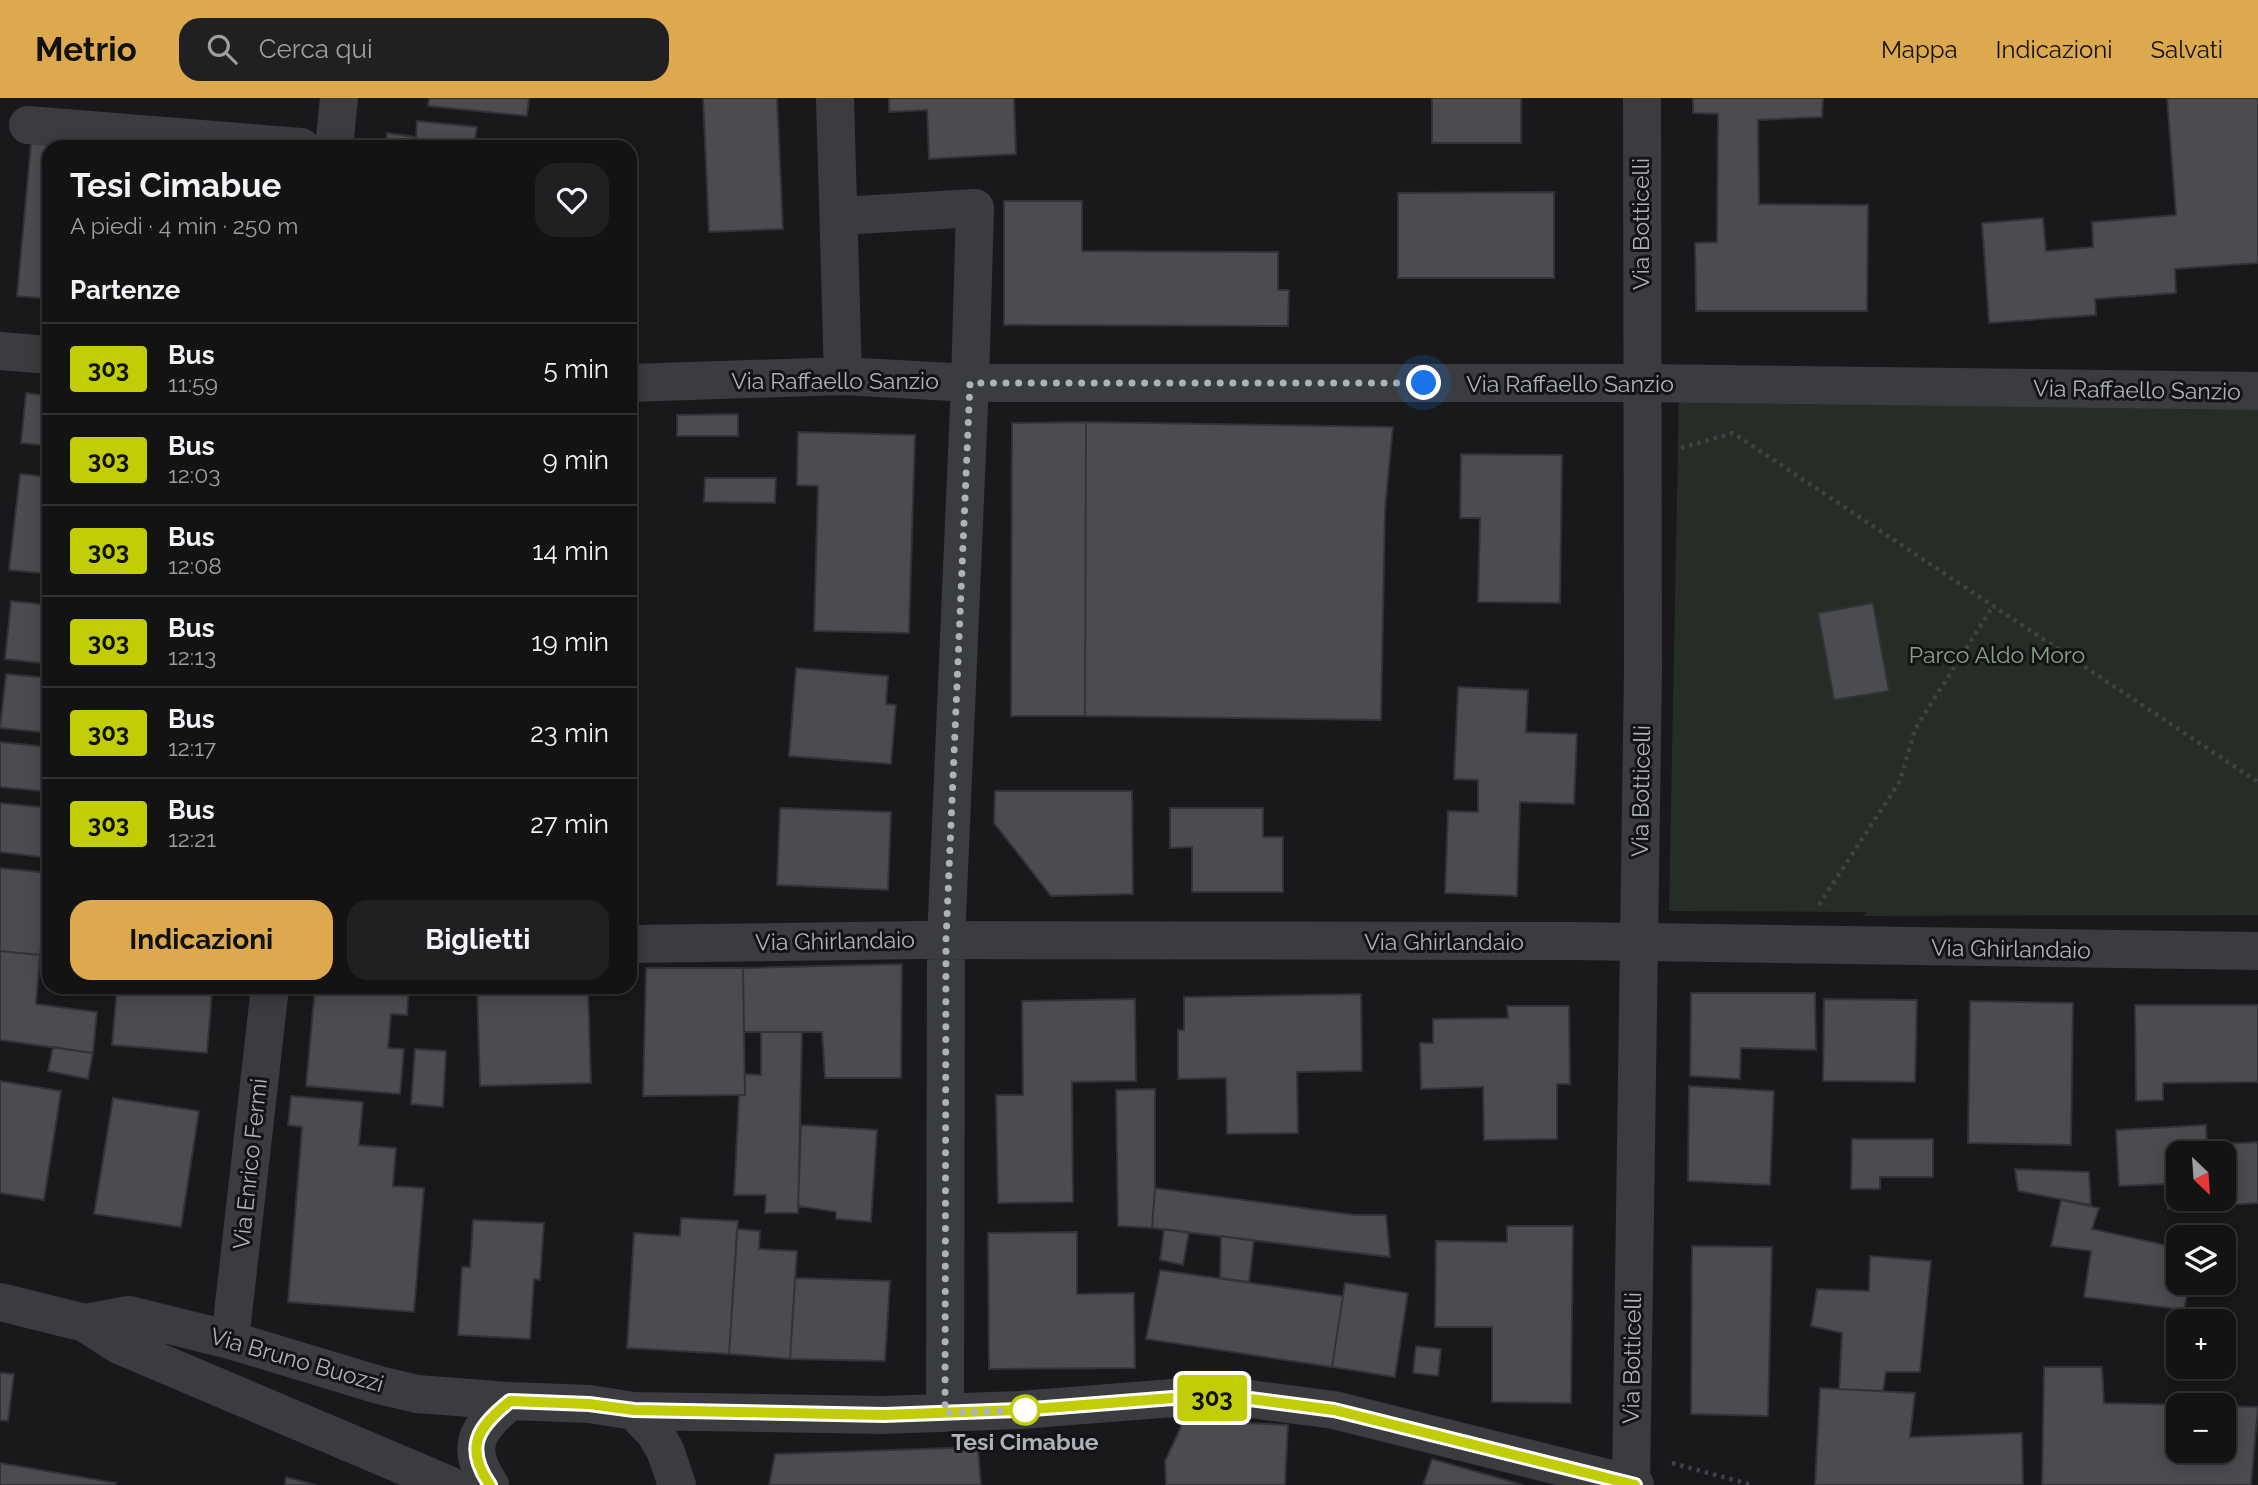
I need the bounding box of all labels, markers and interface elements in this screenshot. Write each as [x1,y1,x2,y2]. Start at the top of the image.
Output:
search box [179,18,669,81]
text: Metrio [35,30,137,69]
icon: search [203,30,241,68]
text: Cerca qui [259,34,373,64]
text: Mappa [1881,35,1958,64]
text: Indicazioni [1996,35,2113,64]
text: Salvati [2151,35,2223,64]
street label: Via Botticelli [1627,158,1654,290]
button: heart [535,163,609,237]
text: Tesi Cimabue [70,166,281,205]
text: A piedi · 4 min · 250 m [70,212,298,239]
text: Partenze [70,275,180,305]
text: Bus [168,340,215,370]
text: 303 [88,354,129,383]
text: 5 min [543,354,609,384]
your location [1406,365,1441,400]
street label: Via Raffaello Sanzio [731,367,939,394]
text: 11:59 [168,370,218,397]
street label: Via Raffaello Sanzio [1466,370,1674,397]
street label: Via Raffaello Sanzio [2033,374,2241,405]
text: Bus [168,431,215,461]
text: 303 [88,445,129,474]
text: 9 min [542,445,609,475]
text: 12:03 [168,461,221,488]
text: Bus [168,522,215,552]
text: 303 [88,536,129,565]
text: 14 min [532,536,609,566]
text: 12:08 [168,552,222,579]
text: Bus [168,613,215,643]
text: 303 [88,627,129,656]
text: 19 min [531,627,609,657]
park label: Parco Aldo Moro [1909,641,2085,668]
text: 12:13 [168,643,216,670]
text: Bus [168,704,215,734]
text: 303 [88,718,129,747]
text: 23 min [530,718,609,748]
street label: Via Botticelli [1626,725,1655,857]
text: 12:17 [168,734,216,761]
text: Bus [168,795,215,825]
text: 303 [88,809,129,838]
text: 27 min [530,809,609,839]
text: 12:21 [168,825,216,852]
button: Indicazioni [70,900,333,980]
button: Biglietti [347,900,609,980]
street label: Via Ghirlandaio [755,926,915,955]
street label: Via Ghirlandaio [1364,928,1524,955]
street label: Via Ghirlandaio [1931,934,2091,963]
street label: Via Enrico Fermi [227,1077,272,1251]
north arrow [2166,1141,2236,1211]
map controls [2166,1141,2236,1463]
button: layers [2166,1225,2236,1295]
street label: Via Botticelli [1617,1292,1646,1424]
button: + [2166,1309,2236,1379]
street label: Via Bruno Buozzi [207,1322,387,1397]
line badge: 303 [1172,1375,1252,1421]
text: 303 [1191,1383,1233,1412]
button: − [2166,1393,2236,1463]
marker: Tesi Cimabue [1010,1395,1040,1425]
place label: Tesi Cimabue [951,1428,1099,1455]

